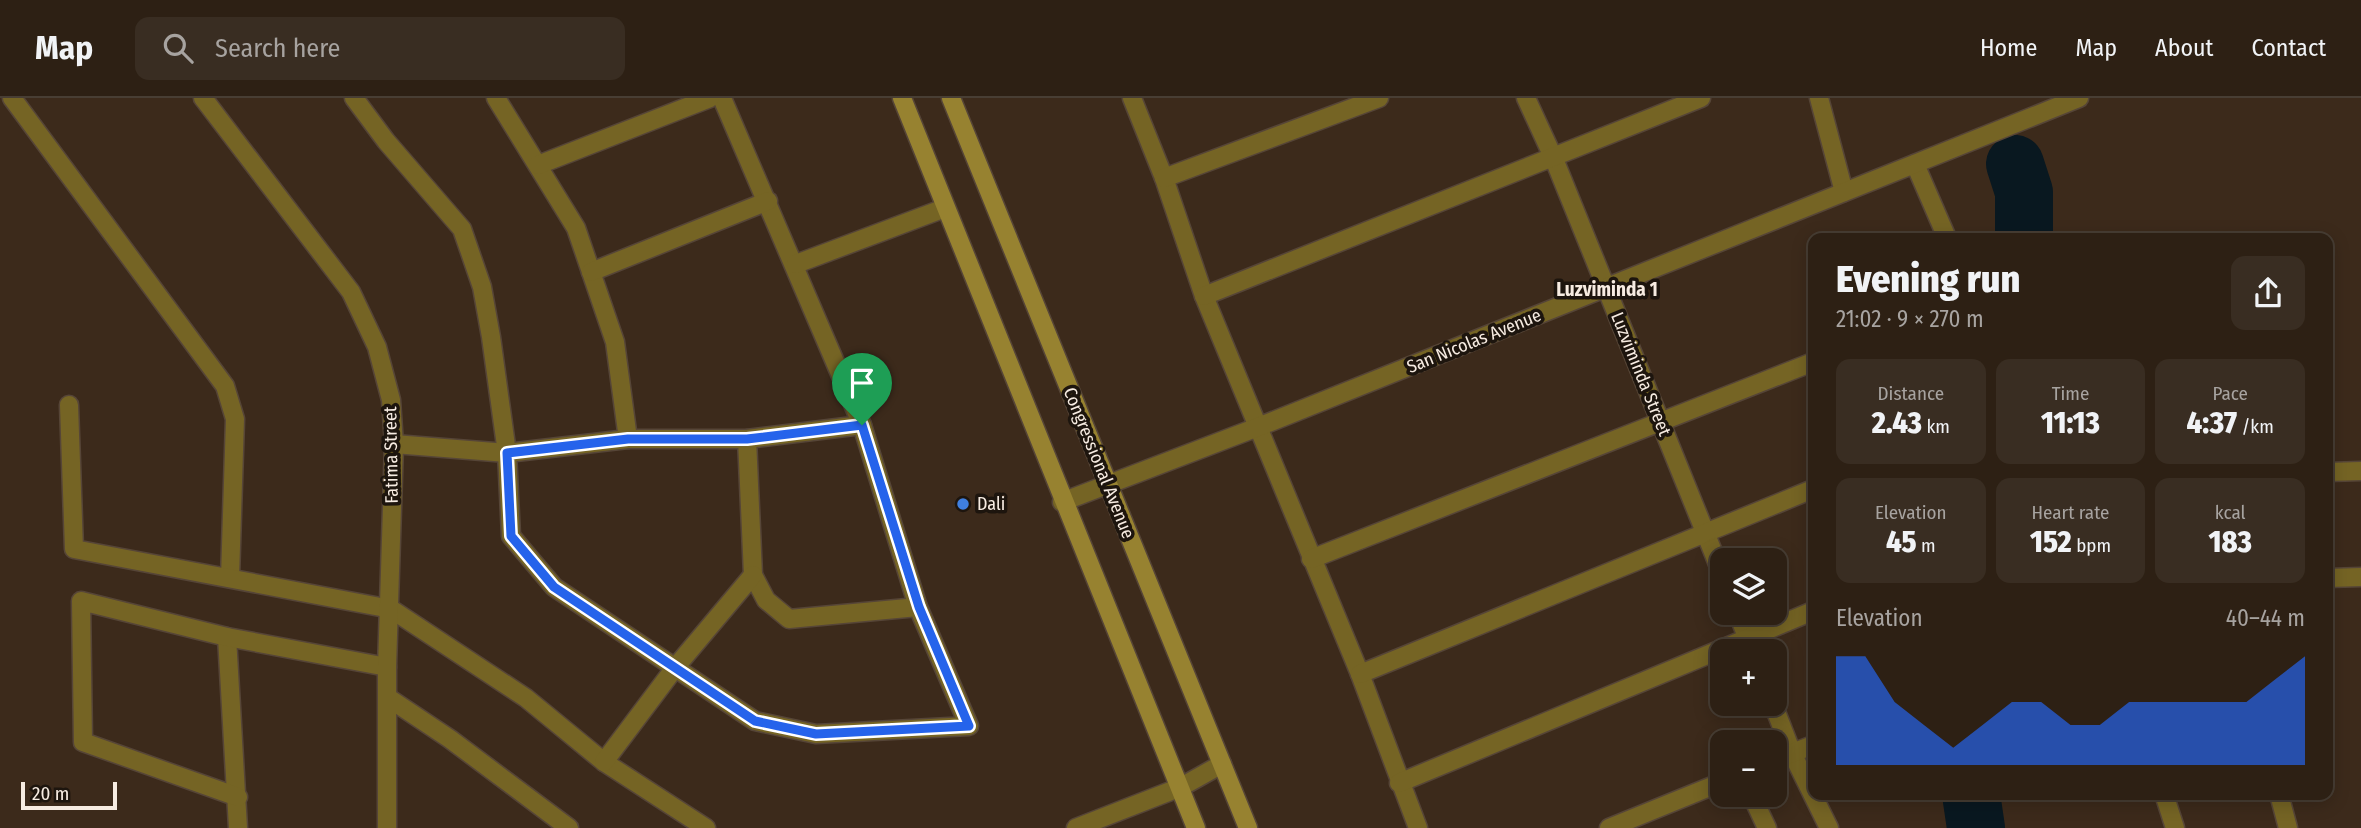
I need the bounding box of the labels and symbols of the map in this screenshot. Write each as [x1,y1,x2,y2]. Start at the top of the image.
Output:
district label: Luzviminda 1 [1556,278,1658,301]
street label: San Nicolas Avenue [1404,304,1545,378]
street label: Luzviminda Street [1606,309,1676,439]
pin [832,353,892,425]
street label: Congressional Avenue [1059,384,1139,542]
street label: Fatima Street [379,406,403,504]
place label: Dali [977,493,1005,515]
marker: Dali [955,496,971,512]
scale bar [21,779,117,811]

